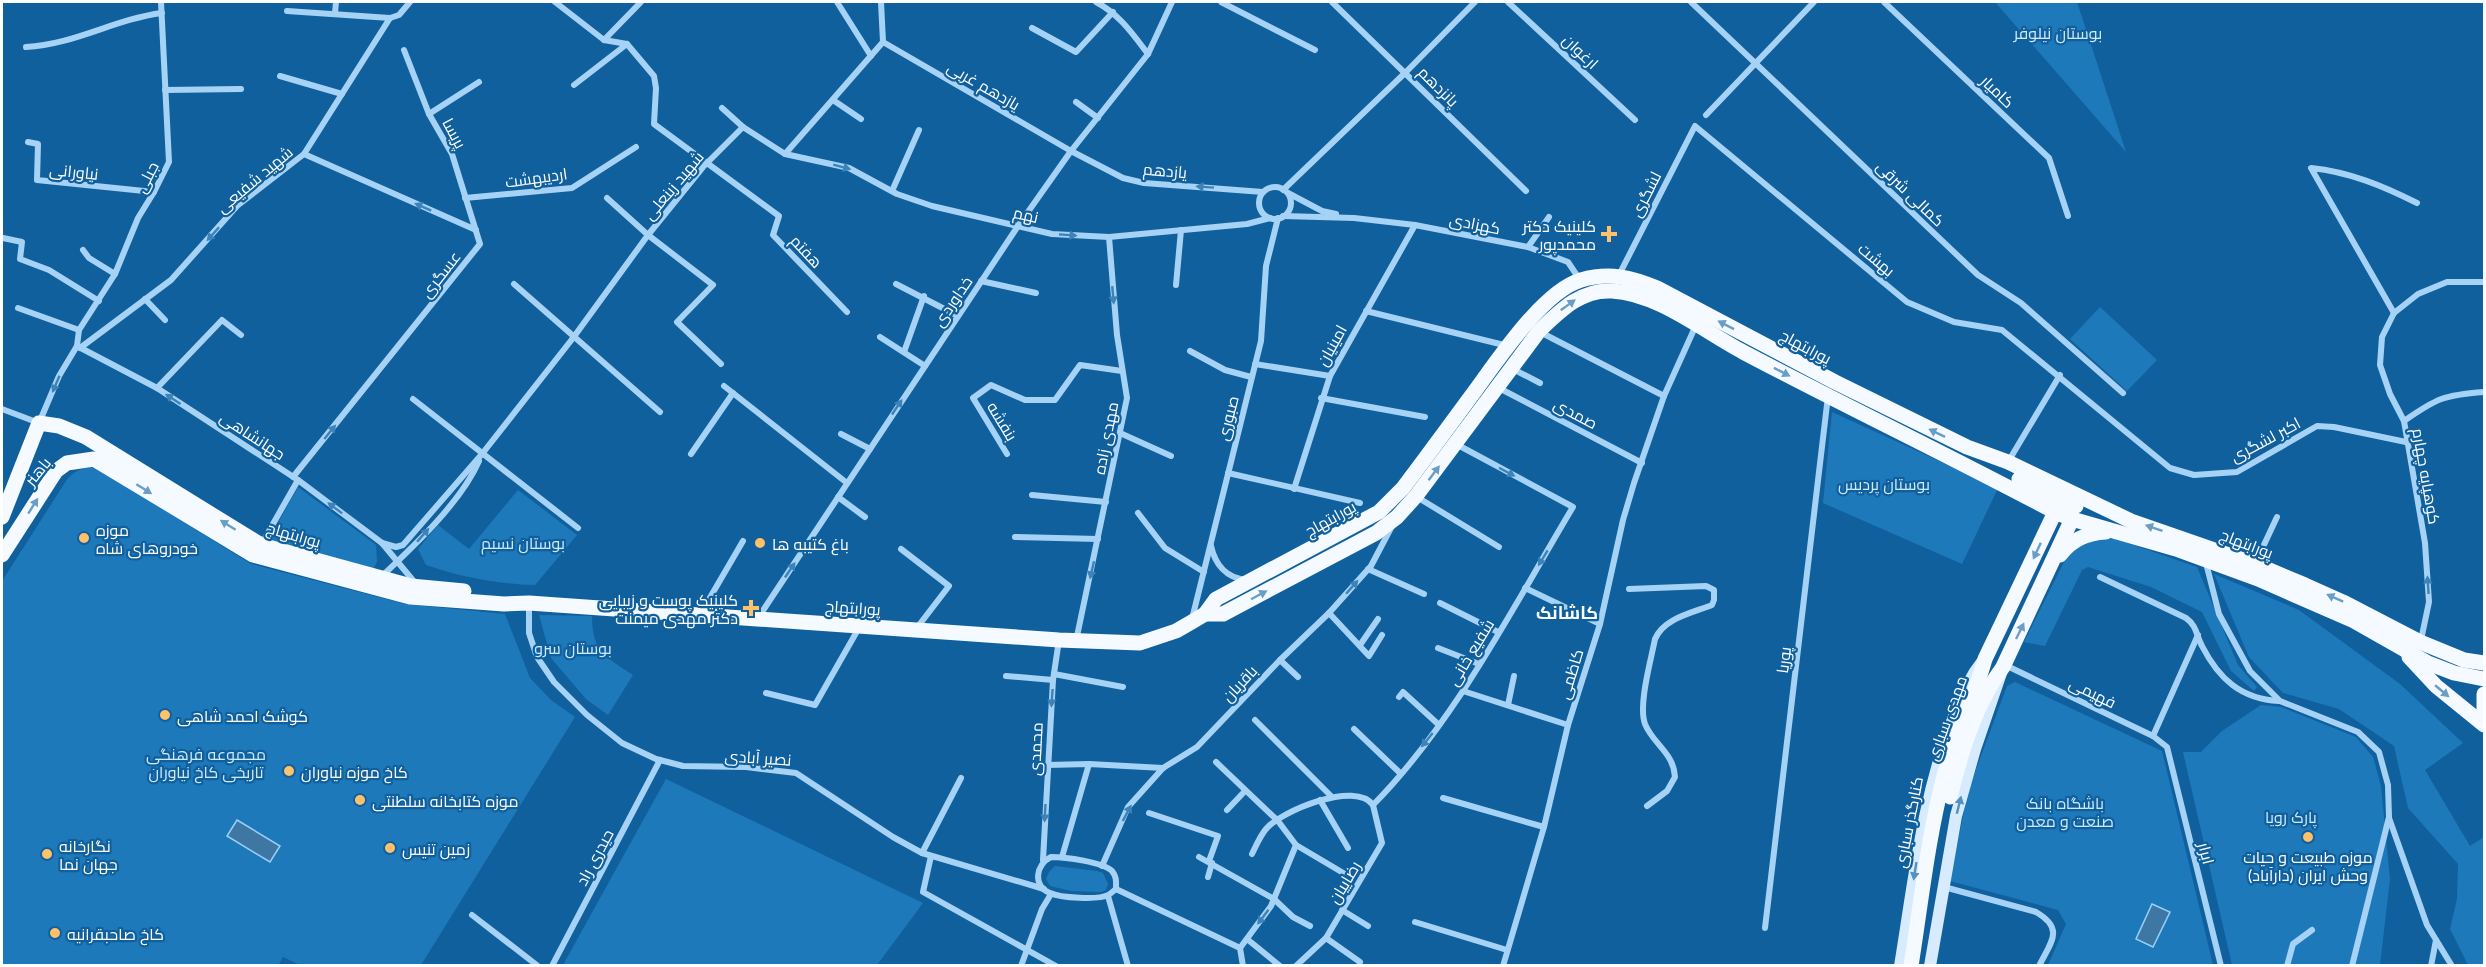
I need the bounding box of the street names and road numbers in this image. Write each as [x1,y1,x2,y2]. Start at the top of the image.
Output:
street label: ارغوان [1558,30,1603,74]
street label: یازدهم غربی [943,57,1024,116]
street label: پانزدهم [1413,62,1464,113]
street label: کامیار [1976,70,2018,112]
street label: پریسا [436,114,471,154]
street label: شهید شفیعی [212,142,297,218]
street label: شهید زینعلی [639,147,709,224]
street label: کمالی شرقی [1872,156,1949,231]
street label: جبلی [130,158,164,197]
street label: نیاورانی [48,159,100,185]
street label: یازدهم [1142,159,1189,184]
street label: اردیبهشت [504,163,569,193]
street label: لشگری [1625,168,1666,221]
street label: نهم [1011,202,1041,229]
street label: کهزادی [1447,209,1502,239]
street label: هفتم [785,231,827,274]
street label: بهشت [1854,238,1899,281]
street label: عسگری [416,247,466,302]
street label: خداوردی [928,272,977,331]
street label: امینیان [1312,321,1352,370]
street label: پورابتهاج [1776,325,1836,370]
street label: صبوری [1212,394,1244,443]
street label: صمدی [1550,394,1601,434]
street label: بنفشه [983,398,1022,445]
street label: مهدی زاده [1089,400,1123,476]
street label: جهانشاهی [216,407,289,465]
street label: اکبر لشگری [2227,413,2304,467]
street label: کوهپایه چهارم [2406,426,2445,526]
street label: باهنر [19,453,55,491]
street label: پورابتهاج [1301,496,1361,542]
street label: پورابتهاج [264,517,324,554]
street label: پورابتهاج [2217,524,2277,565]
street label: پورابتهاج [824,596,882,621]
street label: شفیع خانی [1443,615,1500,690]
street label: پوریا [1772,645,1797,675]
street label: کاظمی [1553,647,1589,702]
street label: باقریان [1217,661,1262,707]
street label: مهدی سباری [1922,673,1972,764]
street label: فهیمی [2066,673,2120,713]
street label: محمدی [1024,722,1048,776]
street label: نصیر آبادی [724,745,792,771]
street label: کنارگذر سباری [1890,775,1928,870]
street label: حیدری راد [571,826,618,889]
street label: ابرار [2194,839,2219,866]
street label: رضاییان [1324,857,1366,908]

